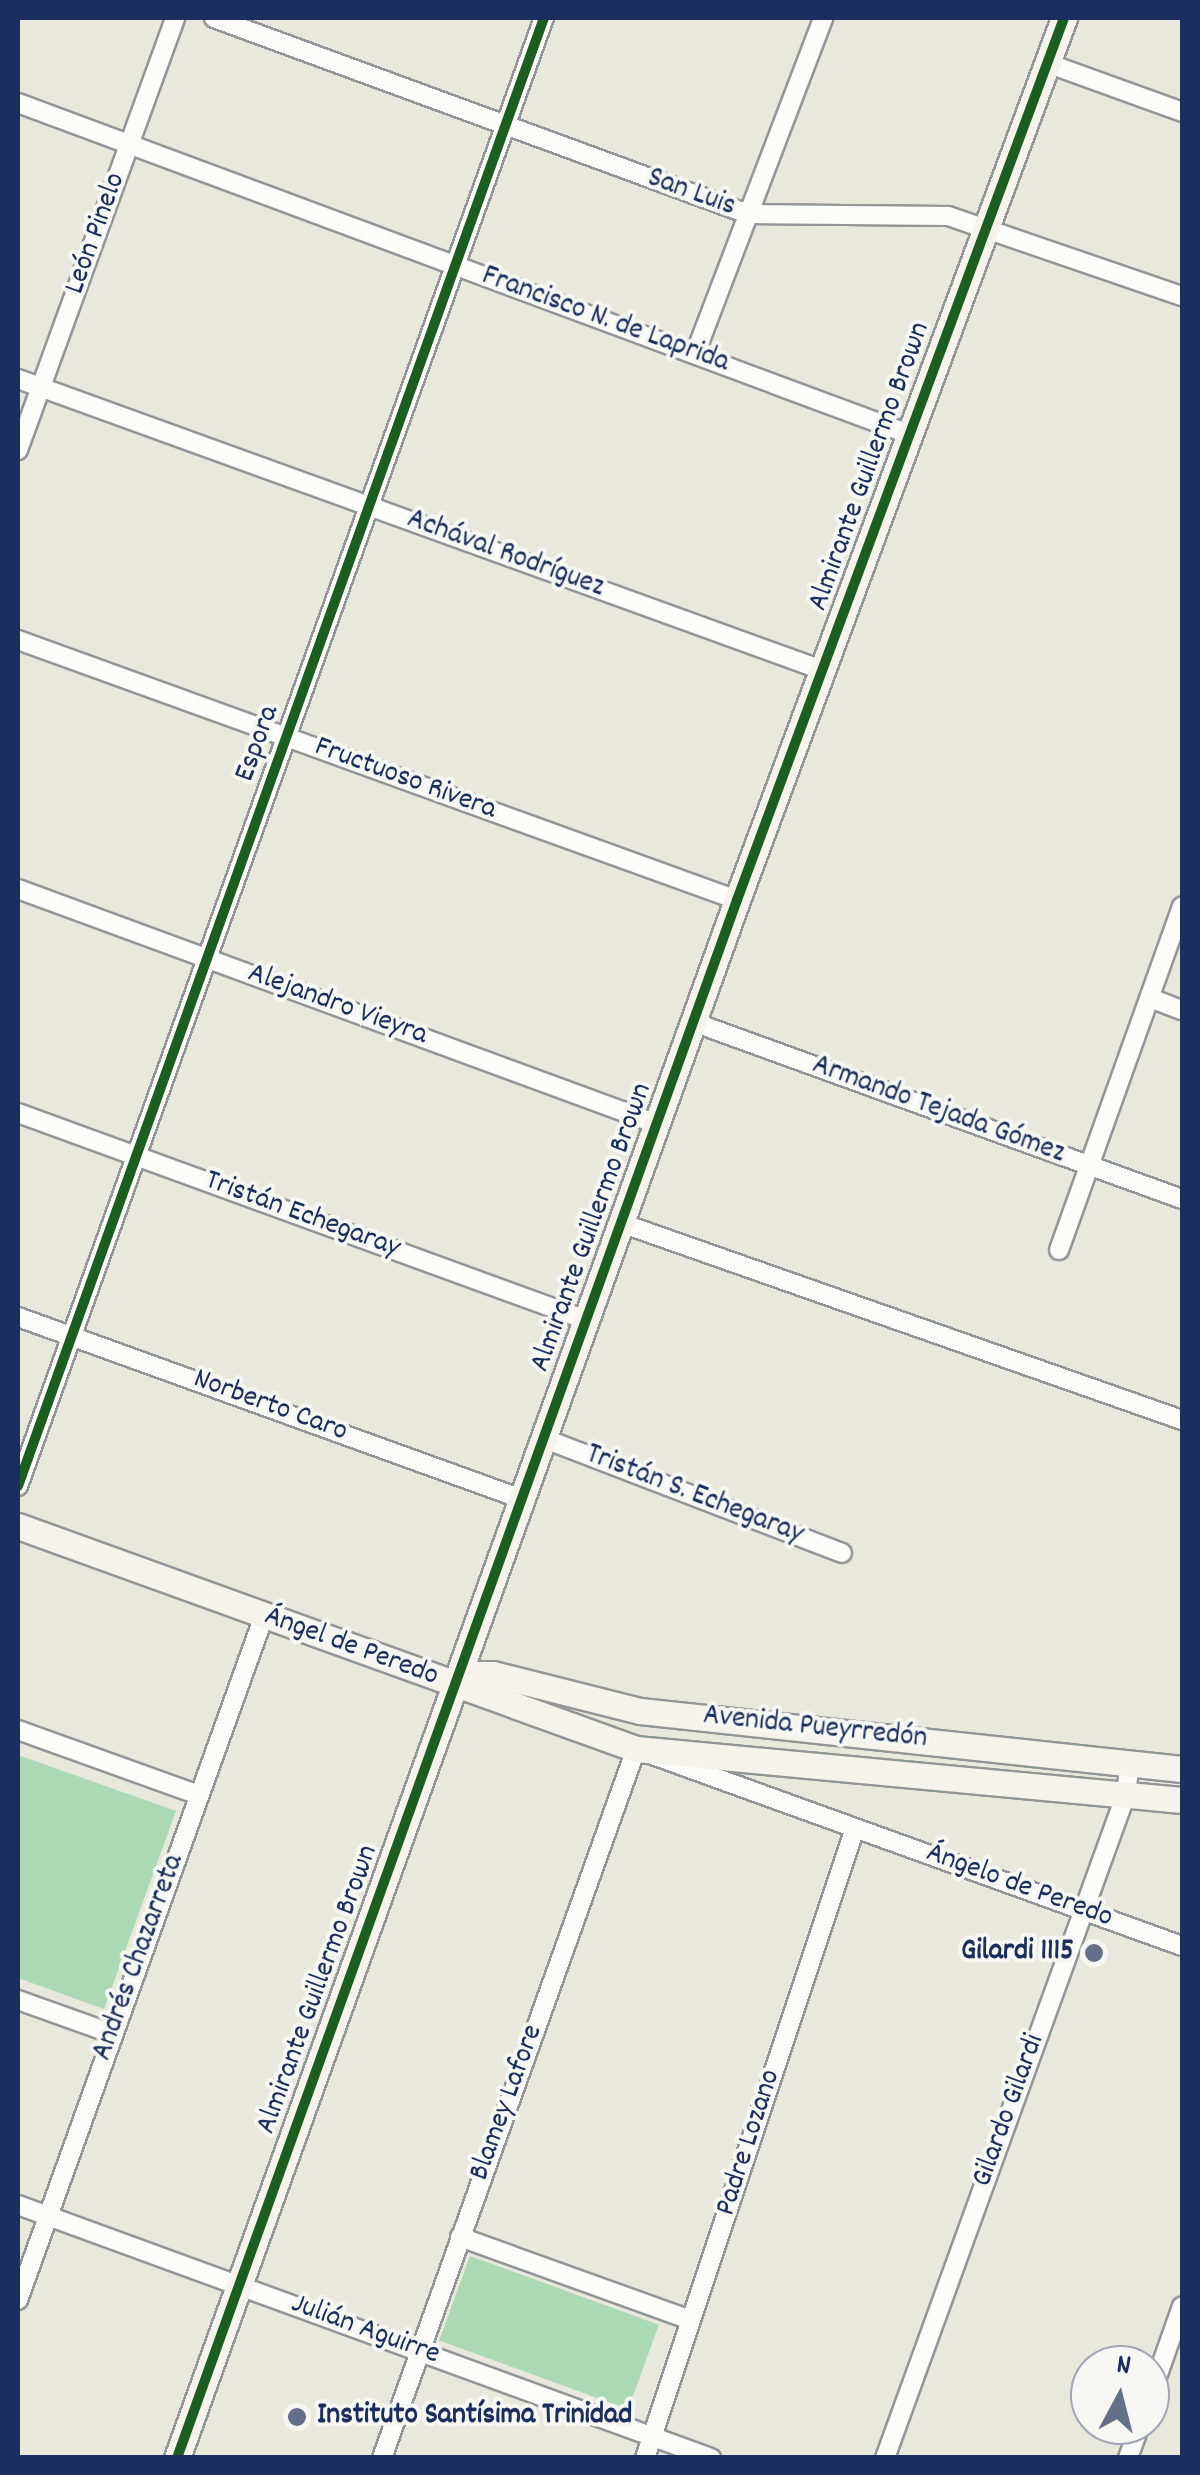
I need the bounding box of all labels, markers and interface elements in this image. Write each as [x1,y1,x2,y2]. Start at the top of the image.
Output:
street label: San Luis [642,161,740,227]
street label: León Pinelo [59,169,135,299]
street label: Francisco N. de Laprida [476,260,734,382]
street label: Almirante Guillermo Brown [802,318,940,616]
street label: Achával Rodríguez [402,503,608,607]
street label: Espora [229,701,289,787]
street label: Fructuoso Rivera [309,730,501,830]
street label: Alejandro Vieyra [242,957,432,1055]
street label: Armando Tejada Gómez [807,1049,1069,1173]
street label: Almirante Guillermo Brown [524,1079,662,1377]
street label: Tristán Echegaray [199,1164,405,1268]
street label: Norberto Caro [188,1363,352,1451]
street label: Tristán S. Echegaray [580,1438,808,1554]
street label: Ángel de Peredo [259,1600,443,1696]
street label: Avenida Pueyrredón [701,1699,929,1759]
street label: Ángelo de Peredo [921,1837,1117,1937]
street label: Almirante Guillermo Brown [250,1841,388,2139]
street label: Andrés Chazarreta [86,1850,194,2066]
place label: Gilardi 1115 [961,1935,1074,1971]
marker: Gilardi 1115 [1083,1942,1105,1964]
street label: Blamey Lafore [463,2020,553,2186]
street label: Gilardo Gilardi [966,2030,1054,2192]
street label: Padre Lozano [710,2066,790,2220]
street label: Julián Aguirre [286,2287,444,2375]
north arrow [1070,2345,1170,2445]
text: N [1114,2347,1133,2388]
place label: Instituto Santísima Trinidad [317,2399,632,2435]
marker: Instituto Santísima Trinidad [286,2406,308,2428]

